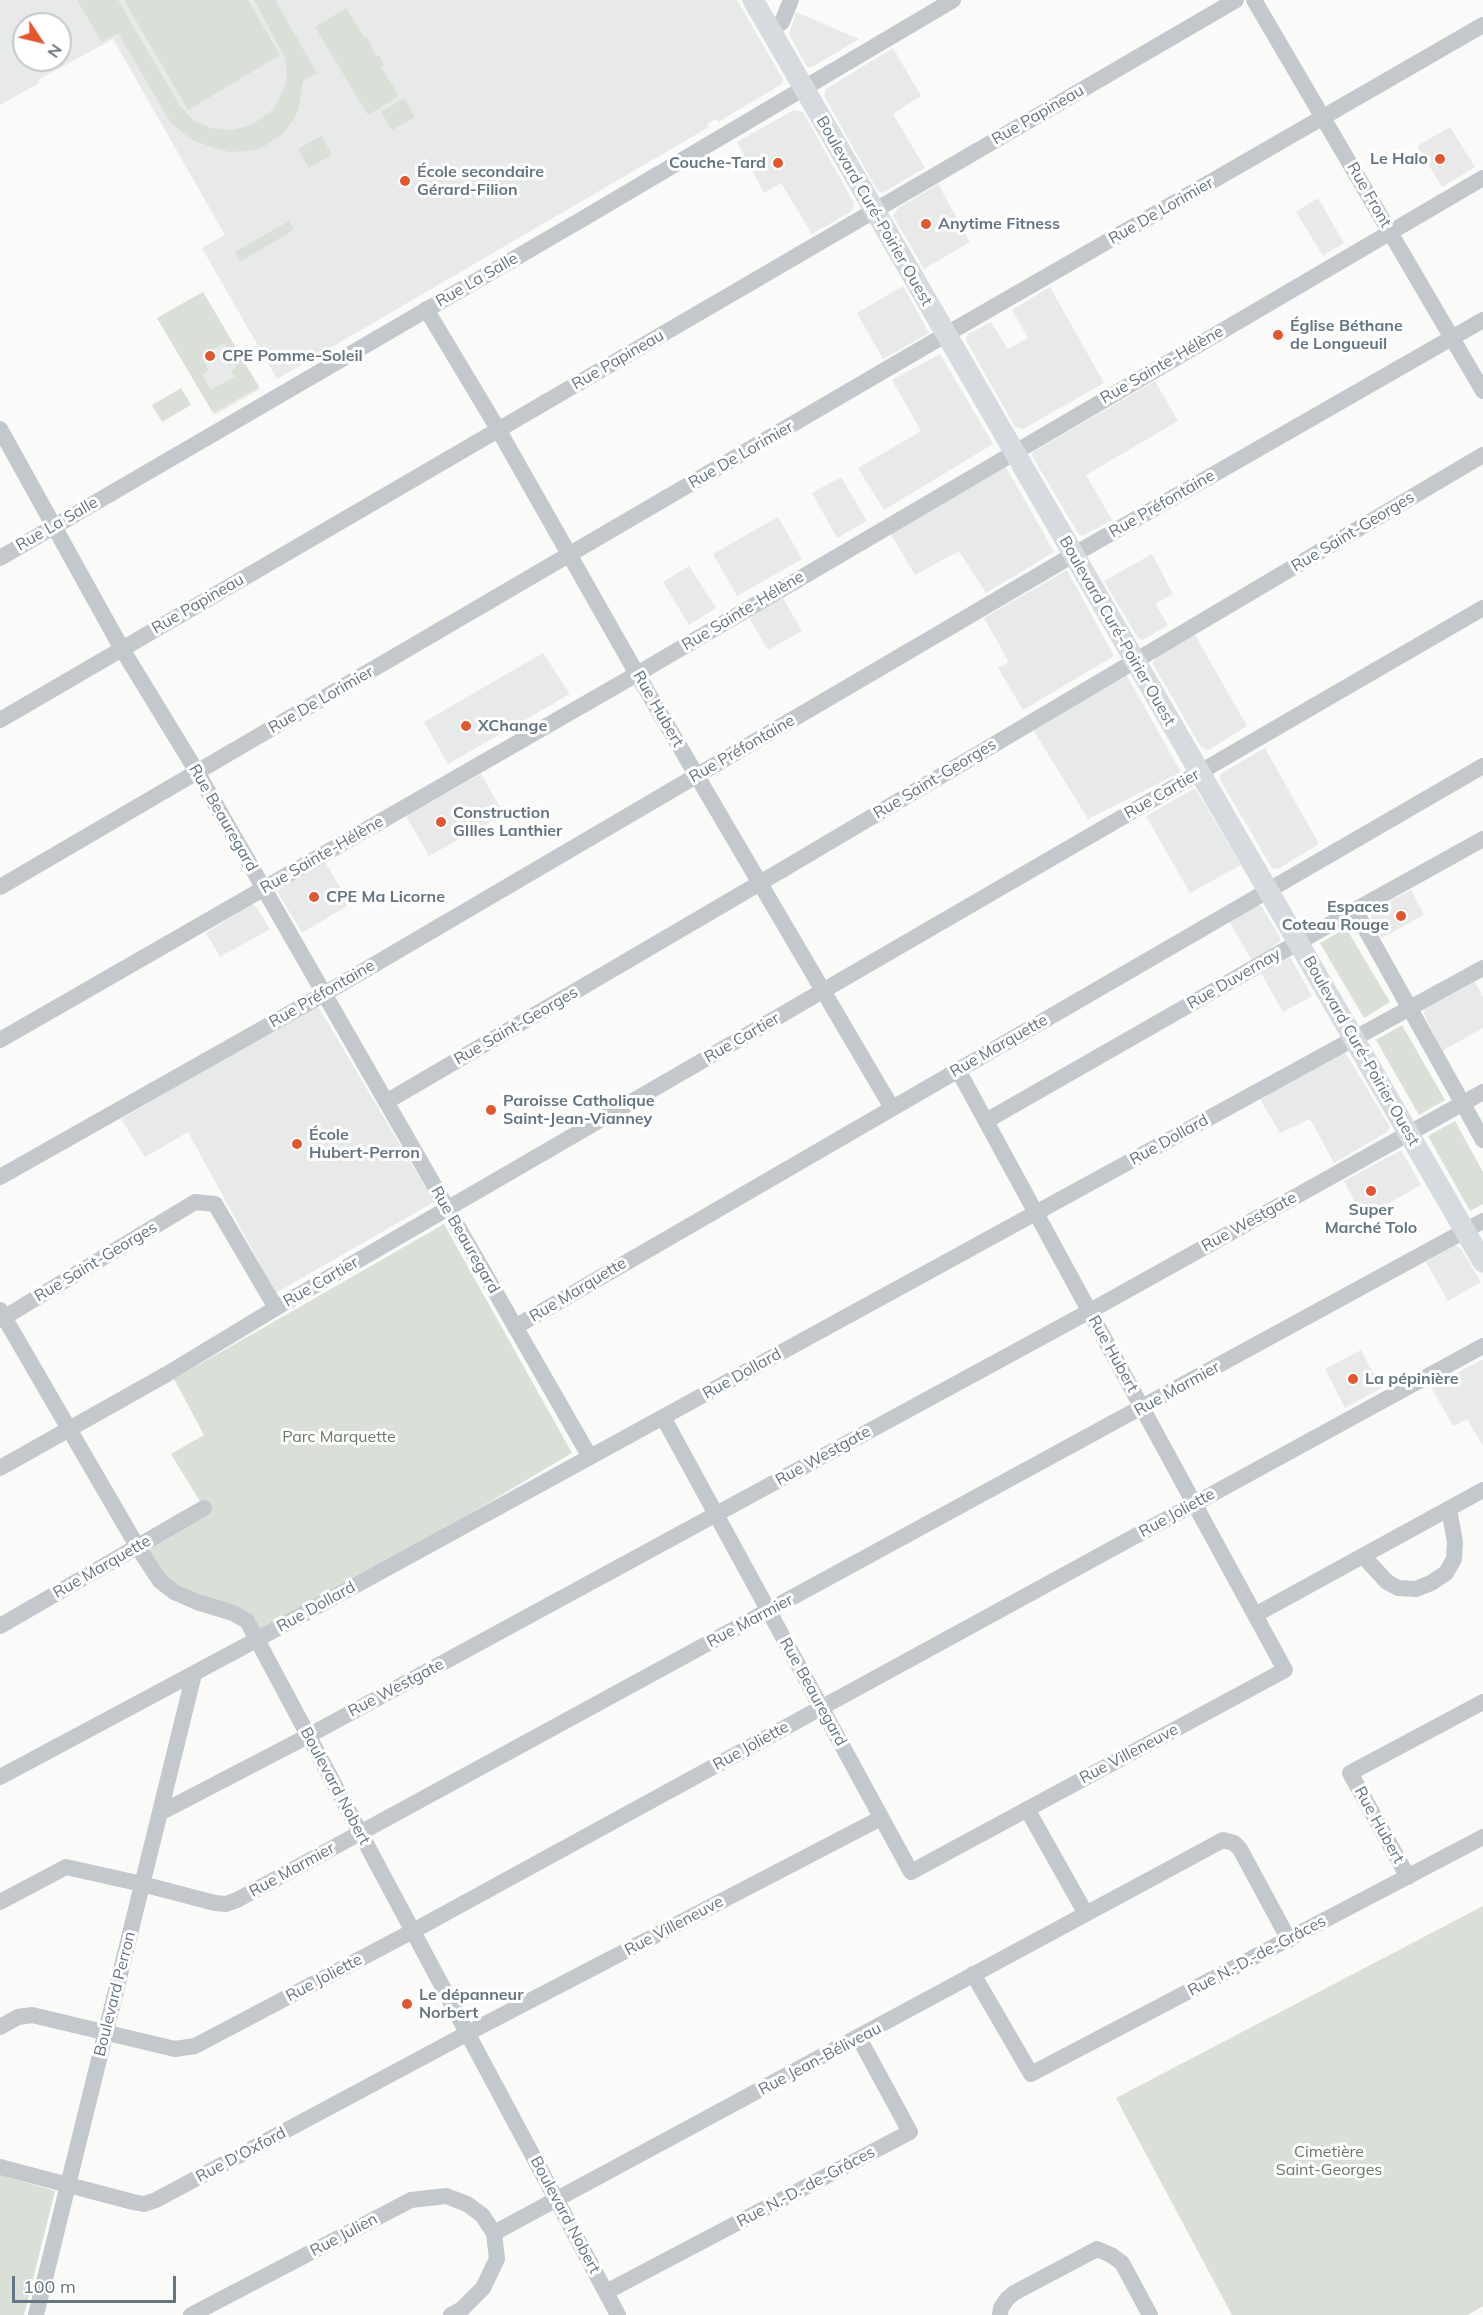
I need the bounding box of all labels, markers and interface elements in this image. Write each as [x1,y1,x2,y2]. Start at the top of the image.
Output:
north arrow [12,12,72,72]
text: N [43,40,67,62]
street label: Rue Papineau [989,81,1087,149]
street label: Boulevard Curé-Poirier Ouest [812,113,936,309]
place label: Le Halo [1370,149,1428,169]
marker: Le Halo [1433,152,1447,166]
place label: Couche-Tard [669,153,766,173]
marker: Couche-Tard [771,156,785,170]
street label: Rue Front [1343,159,1395,231]
place label: École secondaire Gérard-Filion [417,162,544,200]
street label: Rue De Lorimier [1105,173,1217,249]
marker: École secondaire Gérard-Filion [398,174,412,188]
place label: Anytime Fitness [938,214,1060,234]
marker: Anytime Fitness [919,217,933,231]
street label: Rue La Salle [433,249,521,311]
place label: Église Béthane de Longueuil [1290,316,1403,354]
street label: Rue Sainte-Hélène [1097,322,1227,408]
street label: Rue Papineau [569,326,667,394]
marker: Église Béthane de Longueuil [1271,328,1285,342]
place label: CPE Pomme-Soleil [222,346,363,366]
marker: CPE Pomme-Soleil [203,349,217,363]
street label: Rue De Lorimier [685,417,797,493]
street label: Rue Préfontaine [1106,466,1218,542]
street label: Rue Saint-Georges [1288,488,1418,576]
street label: Rue La Salle [13,493,101,555]
street label: Boulevard Curé-Poirier Ouest [1055,533,1179,729]
street label: Rue Sainte-Hélène [679,567,807,655]
street label: Rue Papineau [149,570,247,638]
street label: Rue De Lorimier [265,662,377,738]
street label: Rue Hubert [628,667,688,751]
street label: Rue Préfontaine [686,711,798,787]
place label: XChange [478,716,547,736]
marker: XChange [459,719,473,733]
street label: Rue Saint-Georges [870,735,1000,823]
street label: Rue Beauregard [185,761,261,875]
street label: Rue Cartier [1121,765,1203,823]
place label: Construction GIlles Lanthier [453,803,562,841]
street label: Rue Sainte-Hélène [257,812,387,898]
marker: Construction GIlles Lanthier [434,815,448,829]
place label: CPE Ma Licorne [326,887,445,907]
marker: CPE Ma Licorne [307,890,321,904]
place label: Espaces Coteau Rouge [1282,897,1389,935]
marker: Espaces Coteau Rouge [1394,909,1408,923]
street label: Rue Duvernay [1184,945,1284,1013]
street label: Boulevard Curé-Poirier Ouest [1299,953,1423,1149]
street label: Rue Préfontaine [266,956,378,1032]
street label: Rue Saint-Georges [451,983,581,1069]
street label: Rue Cartier [701,1009,783,1067]
street label: Rue Marquette [947,1010,1051,1082]
place label: Paroisse Catholique Saint-Jean-Vianney [503,1091,655,1129]
marker: Paroisse Catholique Saint-Jean-Vianney [484,1103,498,1117]
street label: Rue Dollard [1126,1111,1212,1169]
place label: École Hubert-Perron [309,1125,420,1163]
marker: École Hubert-Perron [290,1137,304,1151]
street label: Rue Beauregard [427,1183,503,1297]
marker: Super Marché Tolo [1364,1184,1378,1198]
street label: Rue Westgate [1198,1188,1300,1256]
place label: Super Marché Tolo [1325,1200,1417,1238]
street label: Rue Saint-Georges [31,1218,161,1306]
street label: Rue Cartier [280,1253,362,1311]
street label: Rue Marquette [526,1254,630,1326]
street label: Rue Hubert [1084,1312,1142,1396]
street label: Rue Dollard [699,1345,785,1403]
street label: Rue Marmier [1131,1358,1223,1420]
place label: La pépinière [1365,1369,1459,1389]
marker: La pépinière [1346,1372,1360,1386]
street label: Rue Westgate [772,1422,874,1490]
park label: Parc Marquette [282,1427,396,1447]
street label: Rue Joliette [1136,1484,1218,1542]
street label: Rue Marquette [50,1531,154,1603]
street label: Rue Dollard [273,1578,359,1636]
street label: Rue Marmier [704,1590,796,1652]
street label: Rue Beauregard [775,1635,851,1749]
street label: Rue Westgate [345,1655,447,1721]
street label: Rue Joliette [710,1717,792,1775]
street label: Rue Villeneuve [1076,1720,1182,1788]
street label: Boulevard Nobert [296,1724,374,1848]
street label: Rue Hubert [1350,1783,1408,1867]
street label: Rue Marmier [246,1839,338,1901]
street label: Rue Villeneuve [621,1892,727,1960]
street label: Rue N.-D.-de-Grâces [1185,1912,1329,2000]
street label: Boulevard Perron [90,1930,140,2058]
street label: Rue Joliette [283,1950,365,2006]
place label: Le dépanneur Norbert [419,1985,523,2023]
marker: Le dépanneur Norbert [400,1997,414,2011]
street label: Rue Jean-Béliveau [755,2019,885,2099]
street label: Rue D'Oxford [193,2123,289,2187]
park label: Cimetière Saint-Georges [1276,2142,1382,2180]
street label: Rue N.-D.-de-Grâces [734,2143,878,2231]
street label: Boulevard Nobert [526,2153,604,2277]
street label: Rue Julien [307,2209,381,2261]
scale bar [15,2264,178,2302]
text: 100 m [23,2275,76,2298]

